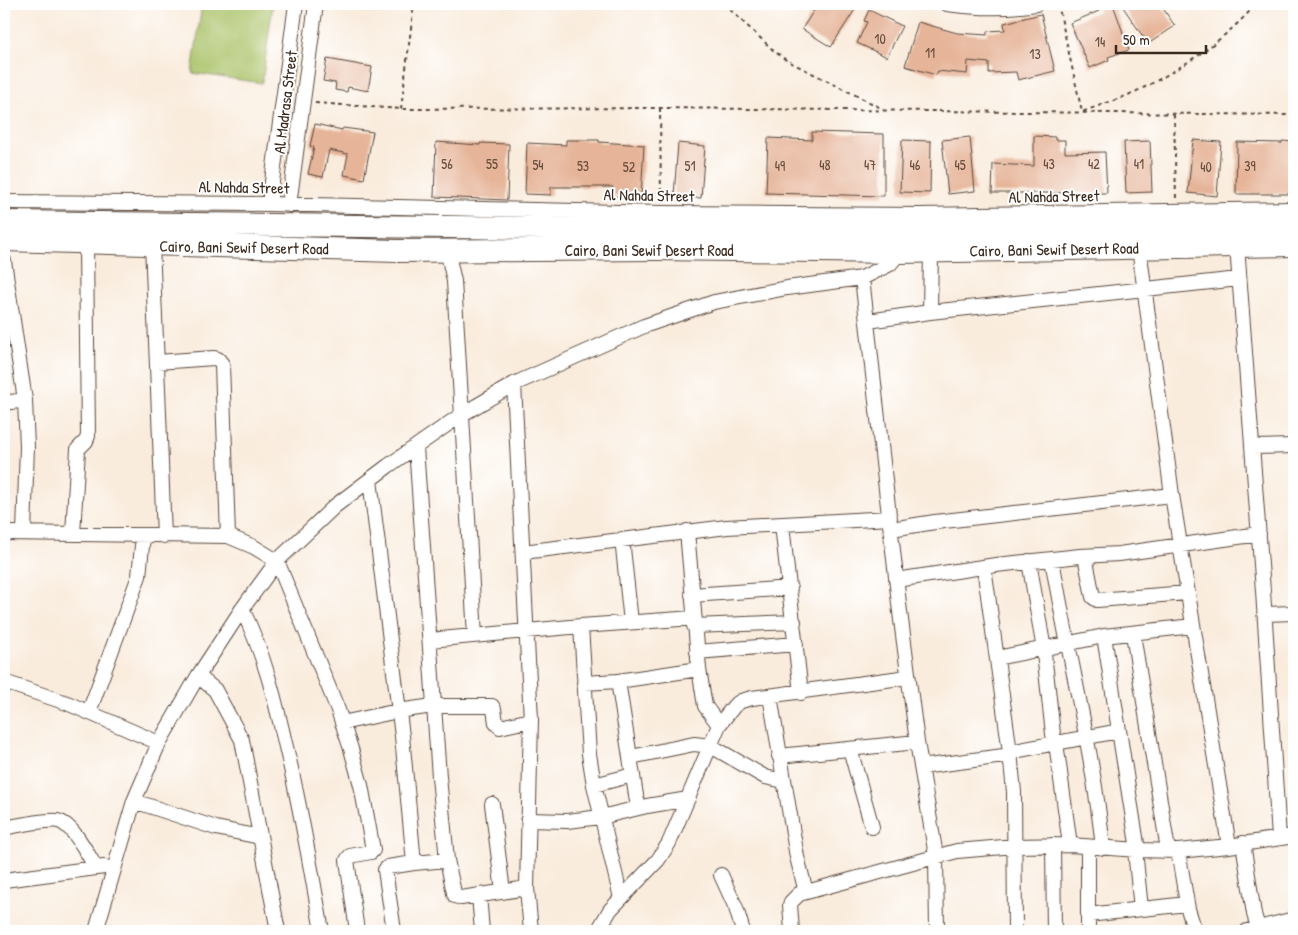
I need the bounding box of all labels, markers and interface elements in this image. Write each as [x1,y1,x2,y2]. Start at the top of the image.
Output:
scale bar [1116,22,1206,54]
house number: 10 [874,29,886,48]
text: 50 m [1123,29,1150,50]
house number: 14 [1095,32,1105,51]
house number: 11 [925,43,935,62]
house number: 13 [1029,44,1041,63]
street label: Al Madrasa Street [268,49,302,155]
house number: 56 [441,154,453,173]
house number: 55 [486,154,498,173]
house number: 43 [1043,154,1055,173]
house number: 42 [1088,154,1100,173]
house number: 41 [1134,154,1144,173]
house number: 54 [532,155,544,174]
house number: 48 [819,155,831,174]
house number: 47 [864,155,876,174]
house number: 46 [910,155,921,174]
house number: 45 [954,155,966,174]
house number: 53 [577,156,589,175]
house number: 51 [684,156,696,175]
house number: 49 [775,156,785,175]
house number: 39 [1244,156,1256,175]
house number: 52 [623,157,636,176]
house number: 40 [1200,157,1212,176]
street label: Al Nahda Street [198,175,290,199]
street label: Al Nahda Street [603,183,695,207]
street label: Al Nahda Street [1008,184,1100,208]
street label: Cairo, Bani Sewif Desert Road [159,235,329,259]
street label: Cairo, Bani Sewif Desert Road [969,237,1139,261]
street label: Cairo, Bani Sewif Desert Road [564,239,734,261]

